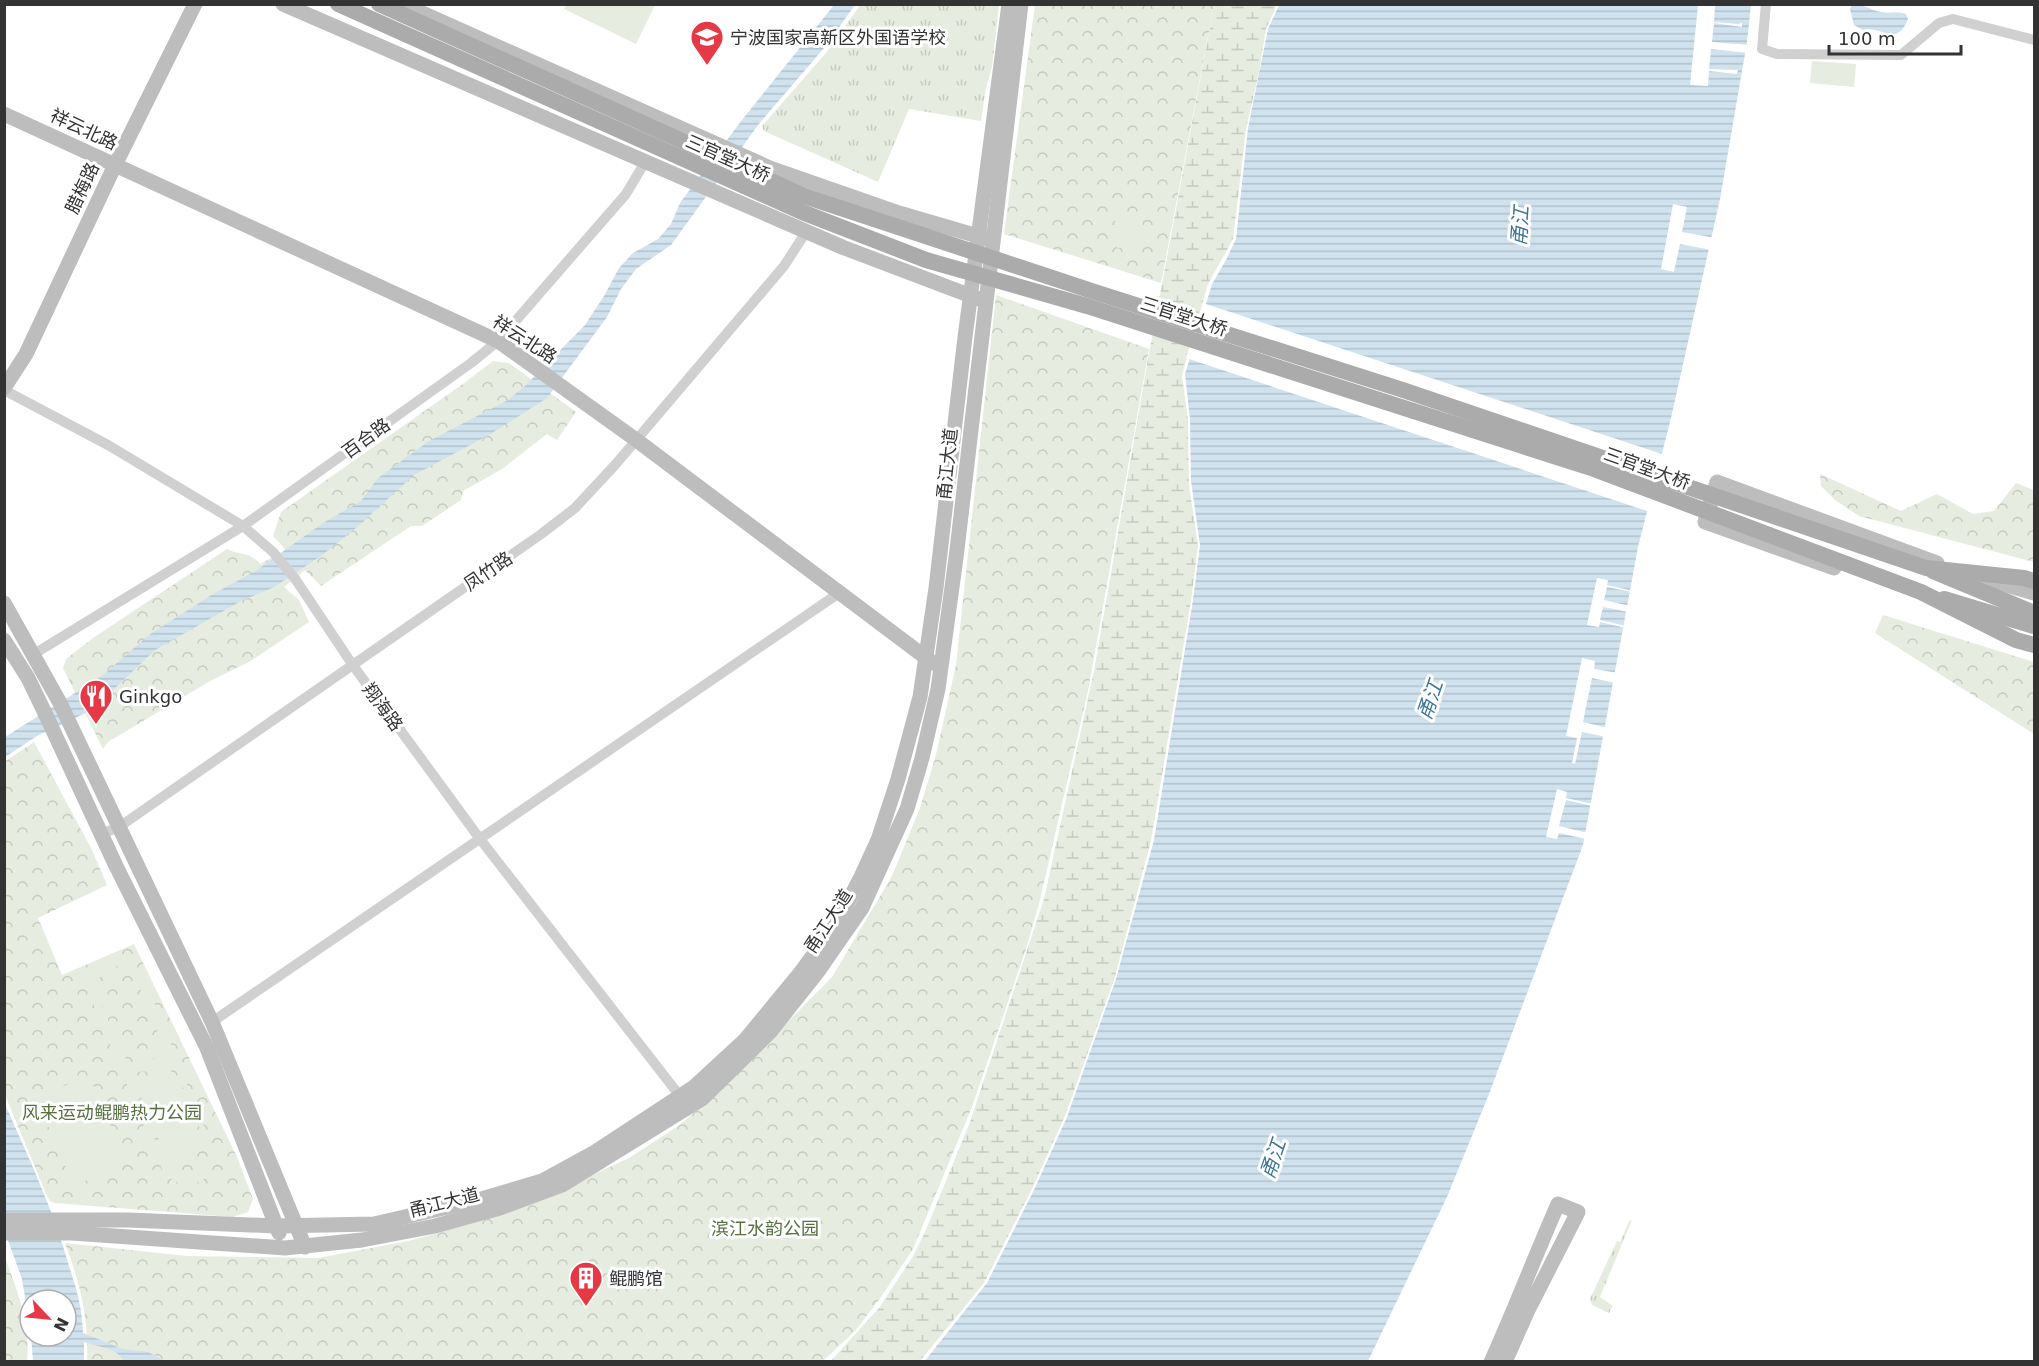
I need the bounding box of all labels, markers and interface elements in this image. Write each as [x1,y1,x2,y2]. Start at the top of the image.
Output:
scale bar [1829,18,1961,56]
school or university icon: 宁波国家高新区外国语学校 [689,19,725,66]
place label: 宁波国家高新区外国语学校 [730,27,946,48]
text: 100 m [1838,28,1896,49]
street label: 祥云北路 [47,104,121,154]
street label: 三官堂大桥 [683,130,773,186]
street label: 腊梅路 [61,159,103,217]
water label: 甬江 [1507,203,1534,247]
street label: 三官堂大桥 [1138,292,1230,340]
street label: 祥云北路 [489,311,561,367]
street label: 百合路 [338,414,394,462]
street label: 甬江大道 [933,427,961,501]
street label: 三官堂大桥 [1601,443,1693,493]
street label: 凤竹路 [460,547,516,595]
water label: 甬江 [1412,675,1449,723]
restaurant icon: Ginkgo [78,678,114,725]
street label: 翔海路 [359,679,407,735]
place label: Ginkgo [119,686,182,707]
street label: 甬江大道 [800,885,856,957]
park label: 风来运动鲲鹏热力公园 [22,1102,202,1123]
water label: 甬江 [1255,1134,1292,1182]
street label: 甬江大道 [407,1183,481,1221]
park label: 滨江水韵公园 [711,1218,819,1239]
building icon: 鲲鹏馆 [568,1260,604,1307]
place label: 鲲鹏馆 [609,1268,663,1289]
north arrow [18,1288,78,1348]
text: N [50,1314,73,1335]

